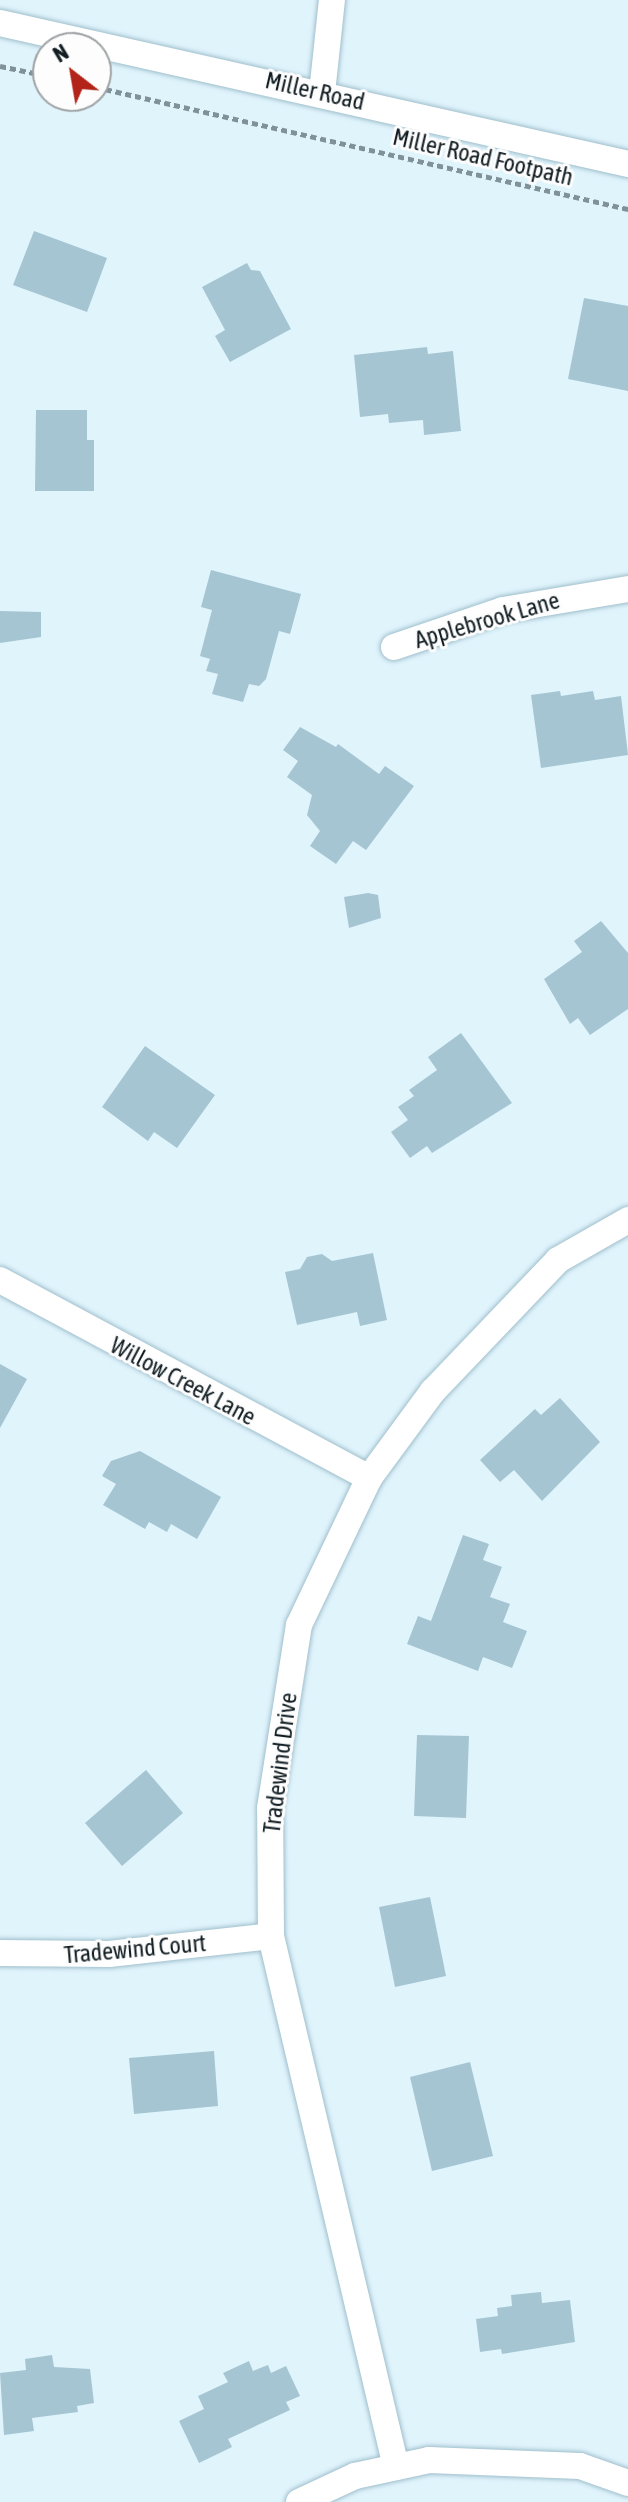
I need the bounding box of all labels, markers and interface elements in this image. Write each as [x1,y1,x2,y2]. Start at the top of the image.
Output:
north arrow [32,32,112,112]
text: N [48,39,73,68]
street label: Miller Road [262,66,368,116]
street label: Miller Road Footpath [390,122,576,192]
street label: Applebrook Lane [411,586,563,654]
street label: Willow Creek Lane [105,1331,261,1431]
street label: Tradewind Drive [257,1691,303,1835]
street label: Tradewind Court [63,1928,207,1970]

